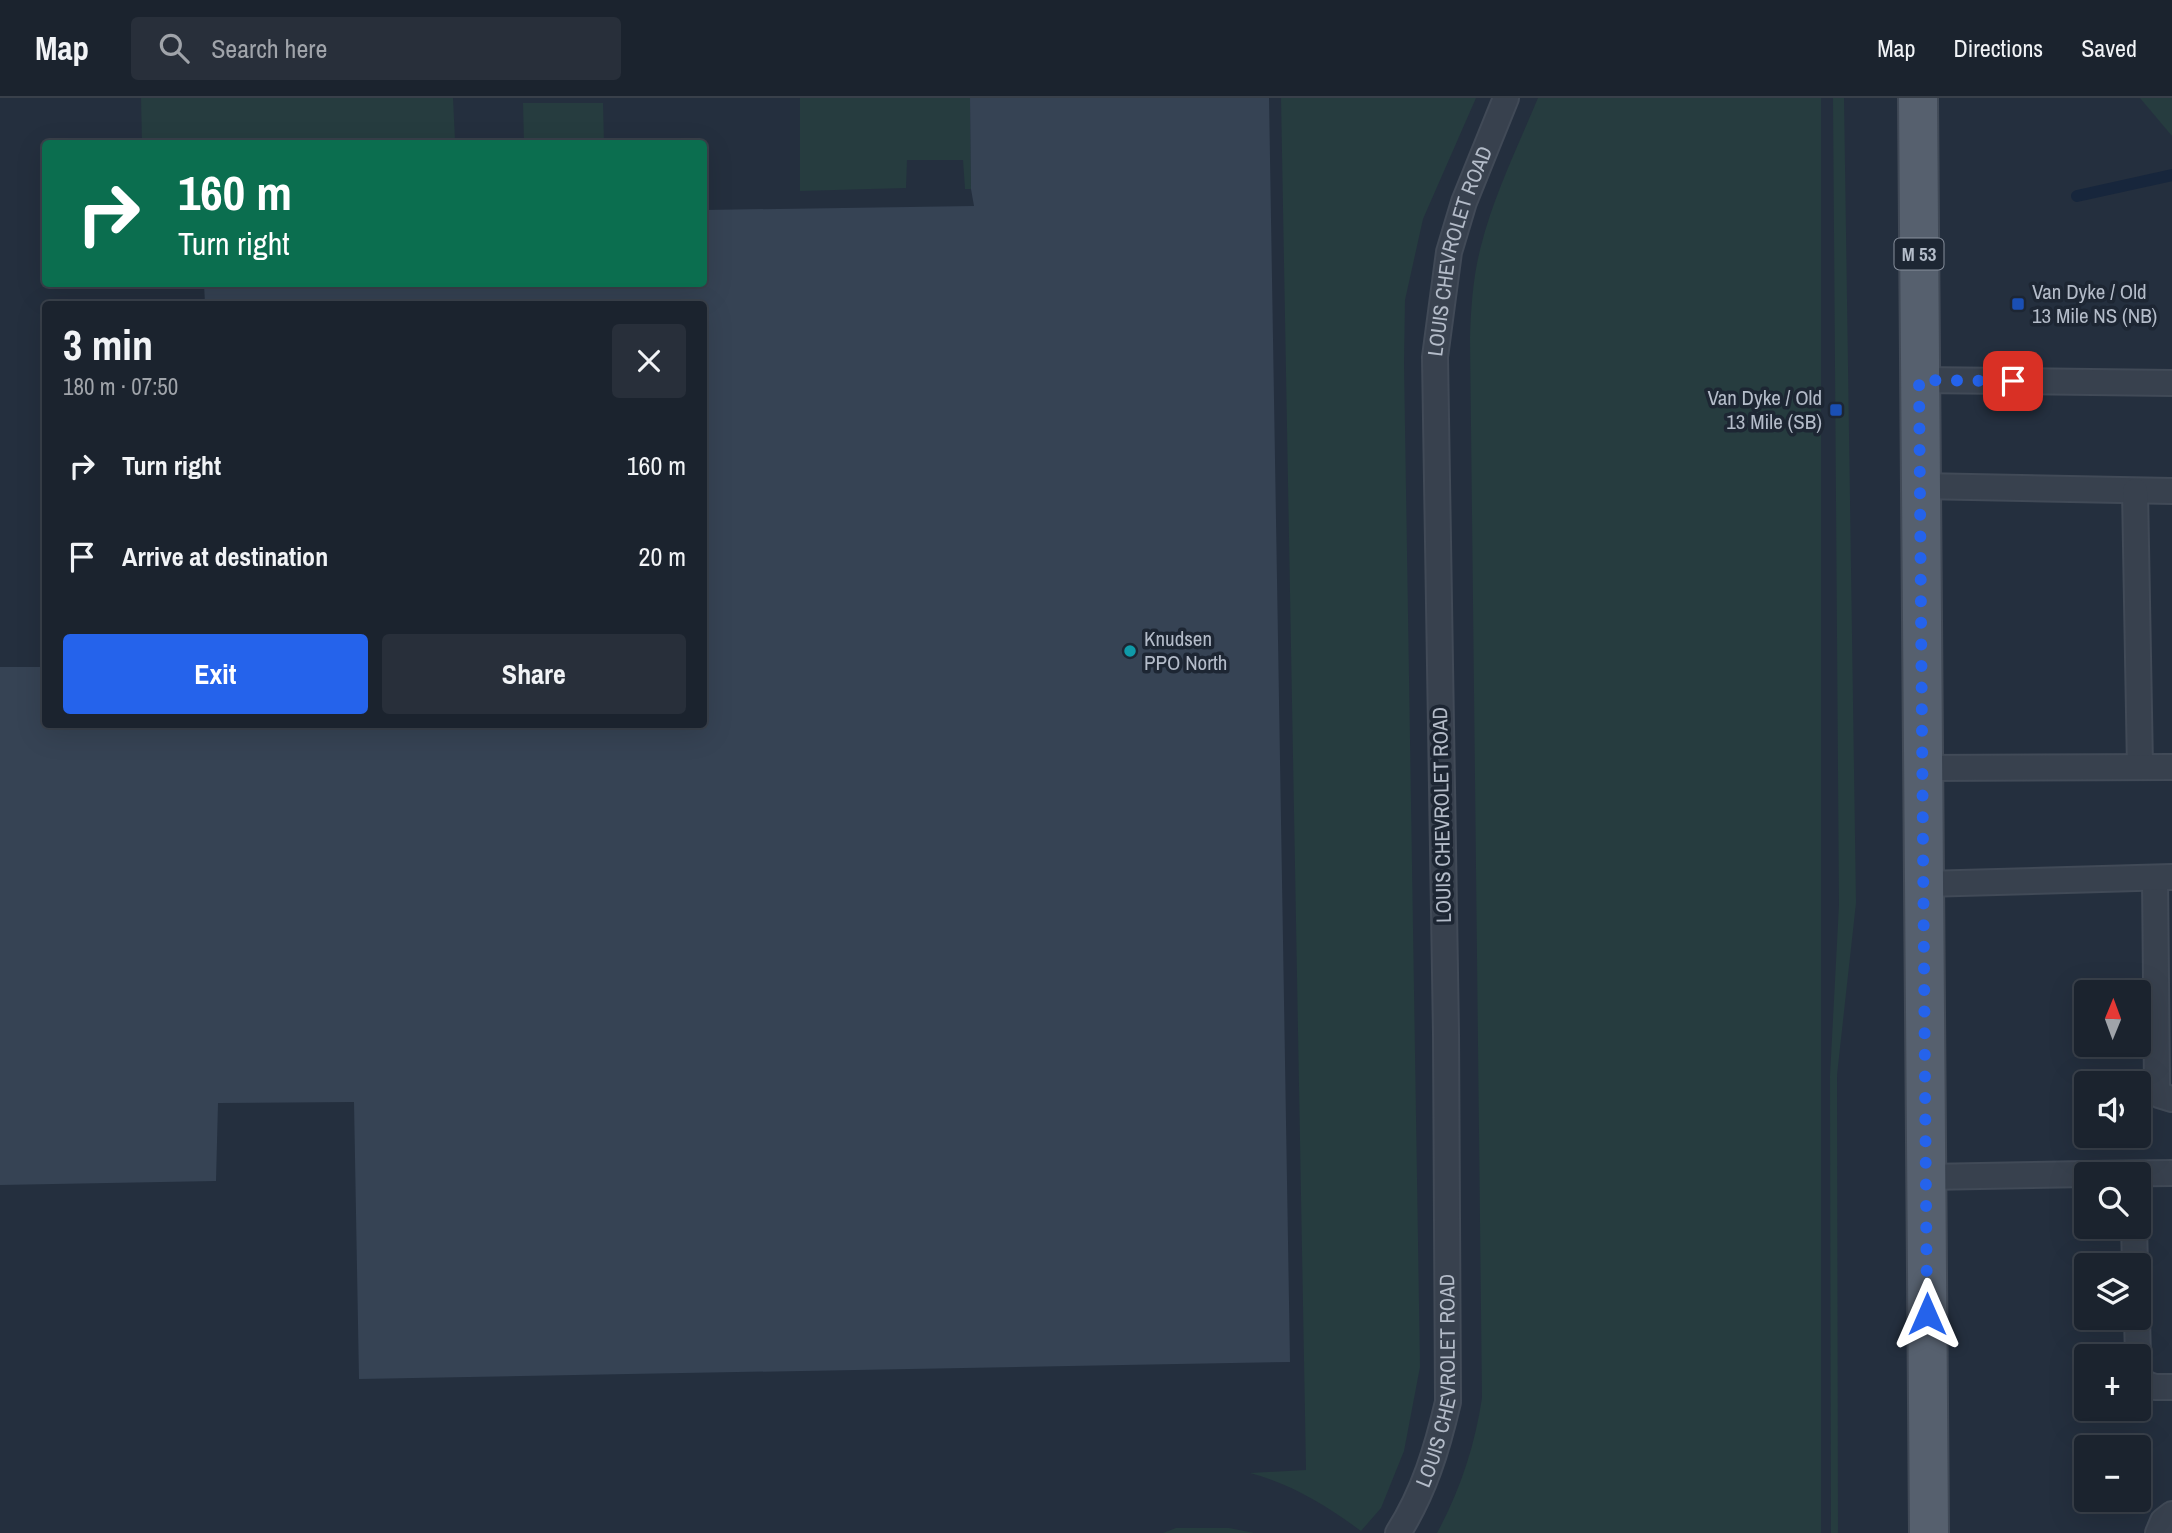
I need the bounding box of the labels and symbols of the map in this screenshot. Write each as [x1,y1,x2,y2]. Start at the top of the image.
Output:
street label: LOUIS CHEVROLET ROAD [1420,142,1499,358]
road number: M 53 [1895,238,1944,270]
place label: Van Dyke / Old 13 Mile NS (NB) [2032,277,2157,330]
marker: Van Dyke / Old 13 Mile NS (NB) [2010,296,2026,312]
pin [1983,351,2043,411]
place label: Van Dyke / Old 13 Mile (SB) [1707,383,1822,436]
marker: Van Dyke / Old 13 Mile (SB) [1828,402,1844,418]
place label: Knudsen PPO North [1144,624,1227,677]
marker: Knudsen PPO North [1122,643,1138,659]
street label: LOUIS CHEVROLET ROAD [1425,707,1458,923]
north arrow [2074,980,2151,1057]
street label: LOUIS CHEVROLET ROAD [1408,1274,1463,1491]
position arrow [1890,1277,1964,1351]

